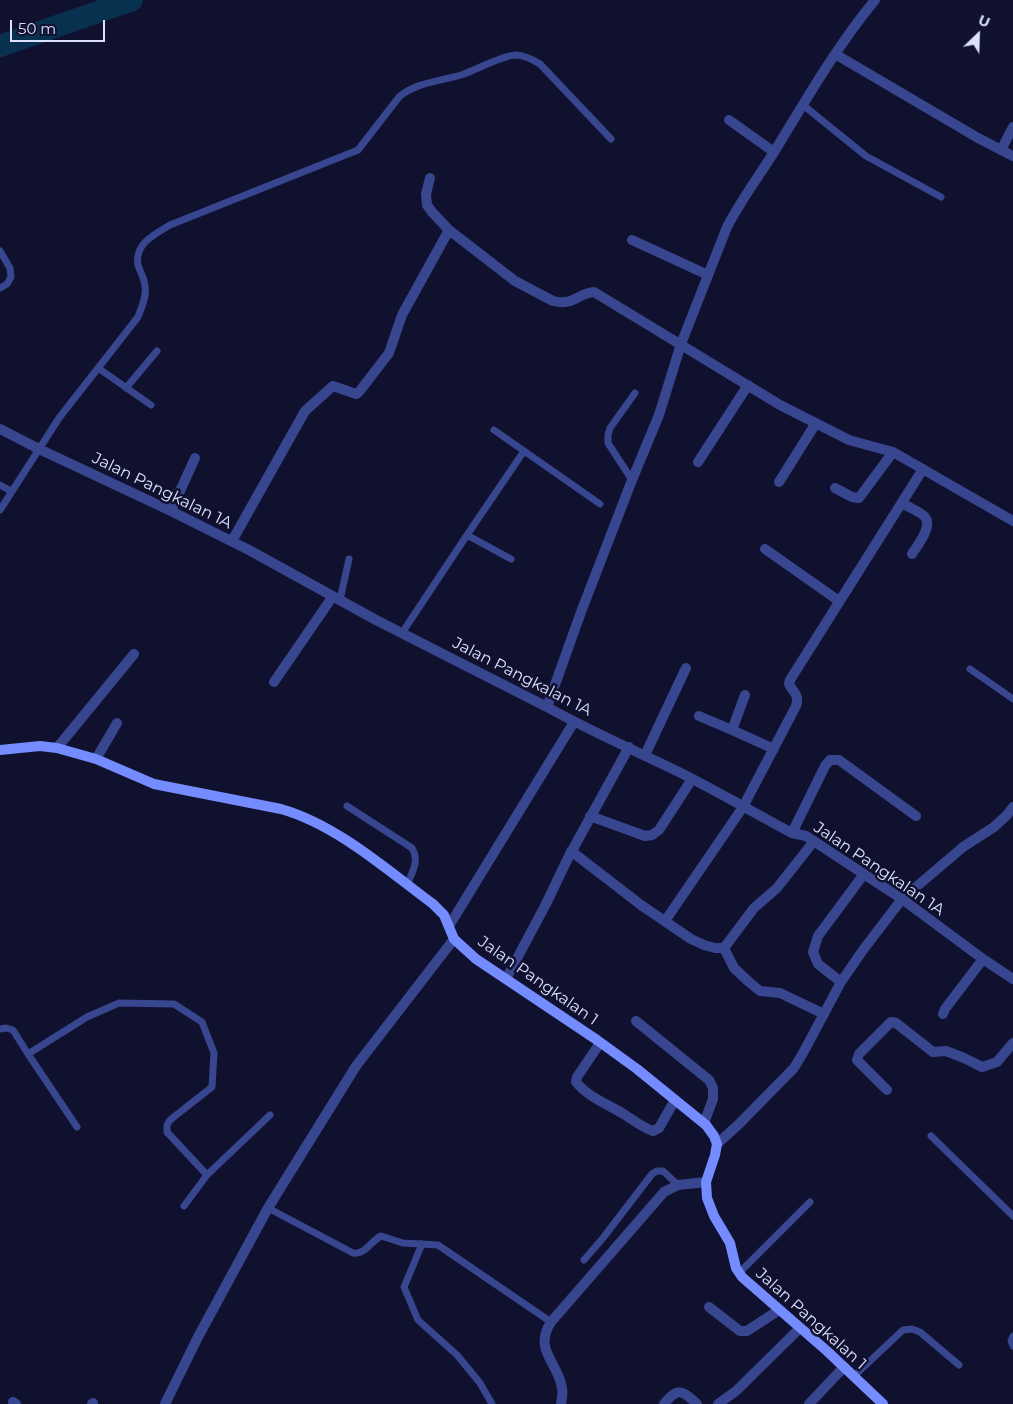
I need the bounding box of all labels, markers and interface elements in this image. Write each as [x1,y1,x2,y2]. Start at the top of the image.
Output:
scale bar [12,10,108,42]
north arrow [953,10,1003,60]
text: U [975,11,993,32]
text: 50 m [18,19,56,38]
street label: Jalan Pangkalan 1A [89,449,235,533]
street label: Jalan Pangkalan 1A [449,634,595,720]
street label: Jalan Pangkalan 1A [810,818,948,920]
street label: Jalan Pangkalan 1 [474,932,602,1030]
street label: Jalan Pangkalan 1 [752,1264,870,1374]

